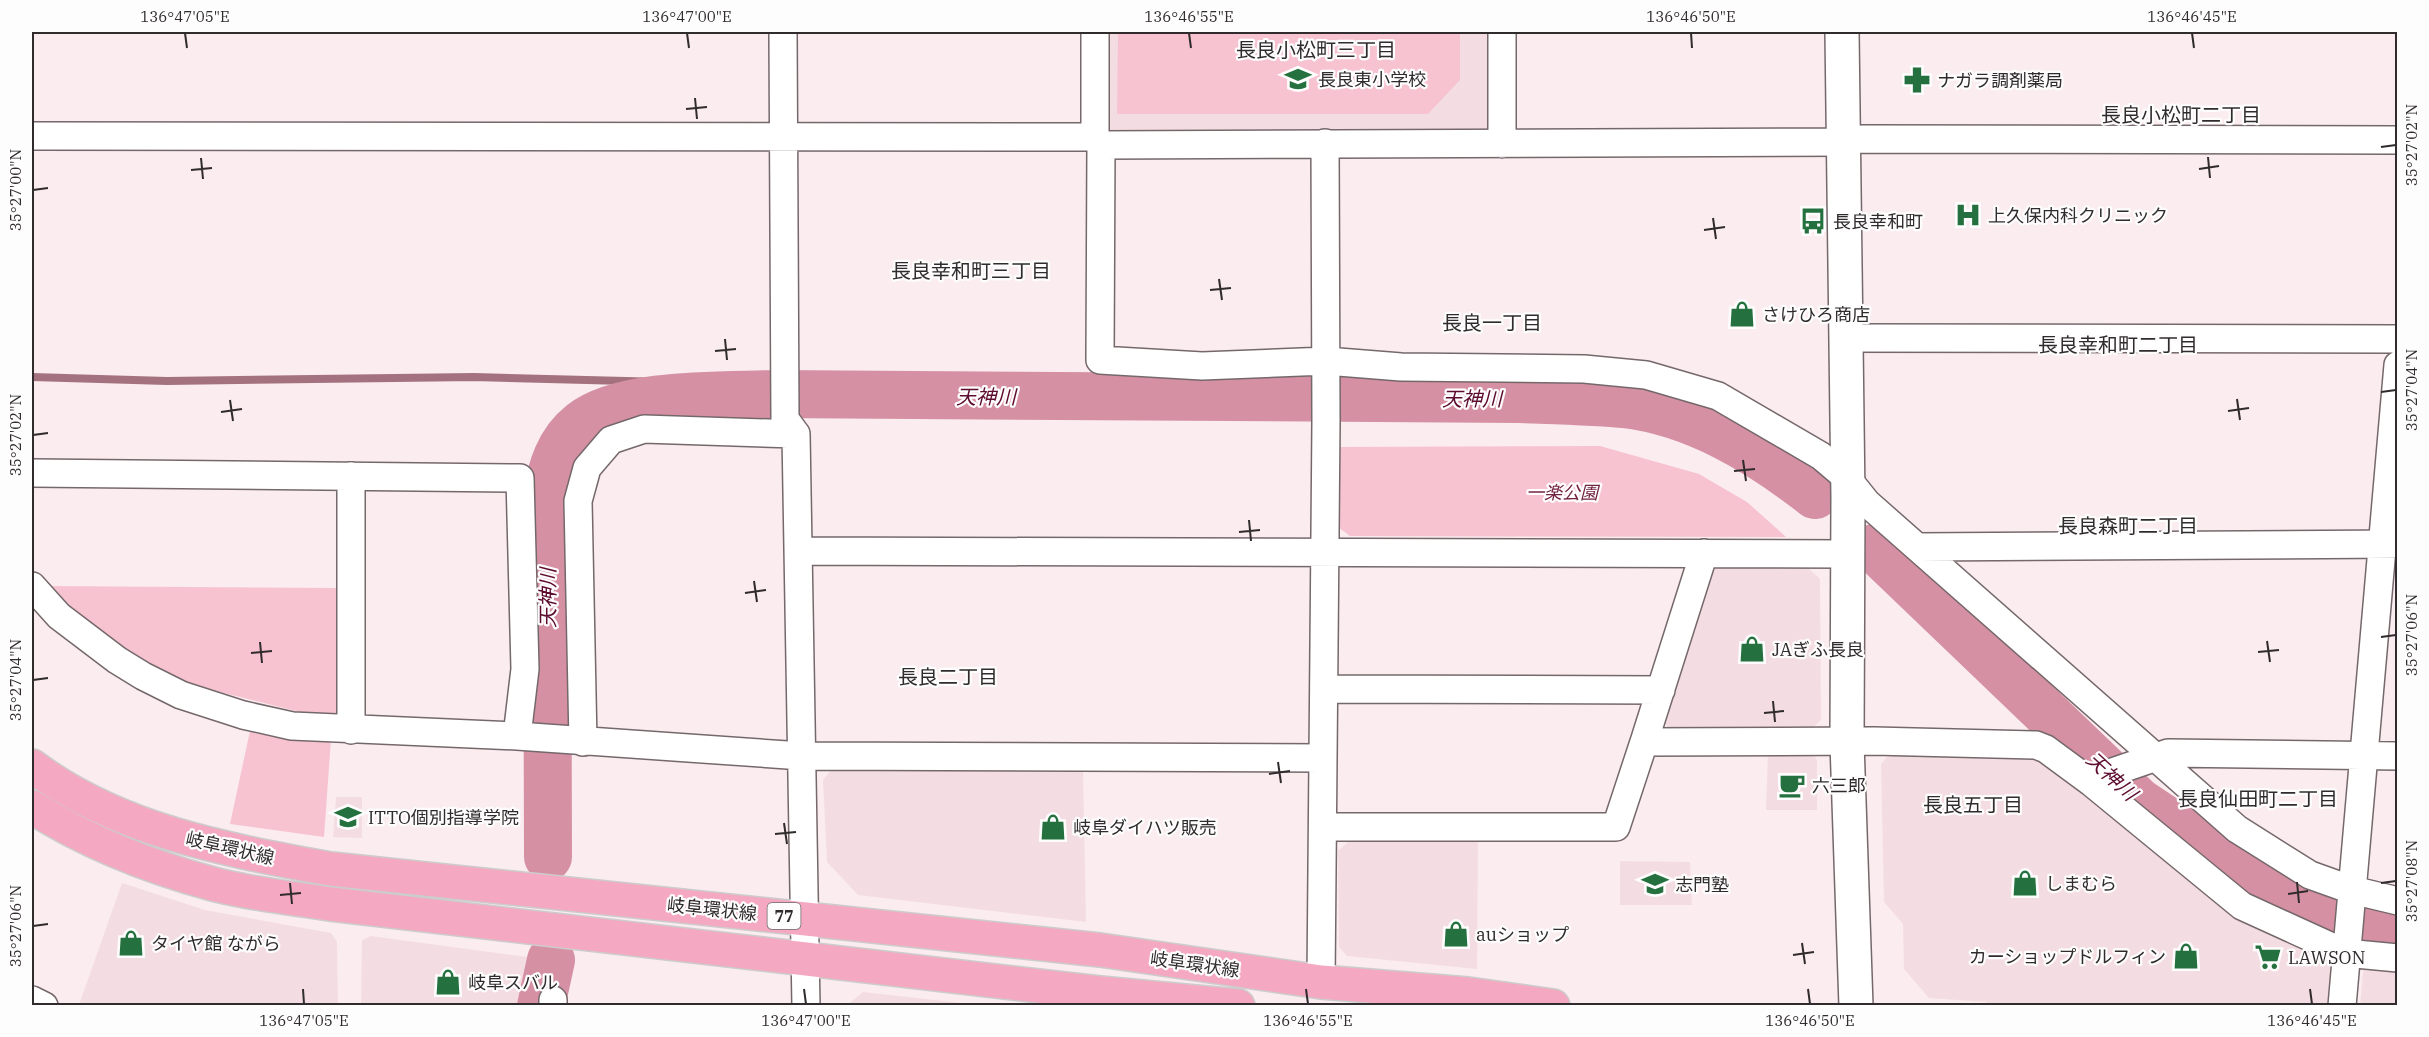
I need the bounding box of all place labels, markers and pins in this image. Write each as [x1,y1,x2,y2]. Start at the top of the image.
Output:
school or university icon: 長良東小学校 [1283,64,1313,94]
pharmacy icon: ナガラ調剤薬局 [1902,65,1932,95]
place label: 長良東小学校 [1318,68,1426,91]
place label: ナガラ調剤薬局 [1937,69,2063,92]
hospital icon: 上久保内科クリニック [1953,200,1983,230]
place label: 上久保内科クリニック [1988,204,2168,227]
bus stop icon: 長良幸和町 [1798,206,1828,236]
place label: 長良幸和町 [1833,210,1923,233]
shop icon: さけひろ商店 [1727,299,1757,329]
place label: さけひろ商店 [1762,303,1870,326]
shop icon: JAぎふ長良 [1737,634,1767,664]
place label: JAぎふ長良 [1772,638,1864,661]
cafe icon: 六三郎 [1777,770,1807,800]
place label: 六三郎 [1812,774,1866,797]
school or university icon: ITTO個別指導学院 [333,802,363,832]
place label: ITTO個別指導学院 [368,806,519,829]
shop icon: 岐阜ダイハツ販売 [1038,812,1068,842]
place label: 岐阜ダイハツ販売 [1073,816,1217,839]
shop icon: しまむら [2010,868,2040,898]
school or university icon: 志門塾 [1640,869,1670,899]
place label: しまむら [2045,872,2117,895]
place label: 志門塾 [1675,873,1729,896]
shop icon: auショップ [1441,919,1471,949]
place label: auショップ [1476,923,1569,946]
shop icon: タイヤ館 ながら [116,928,146,958]
place label: タイヤ館 ながら [151,932,281,955]
shop icon: カーショップドルフィン [2171,941,2201,971]
supermarket icon: LAWSON [2253,942,2283,972]
place label: カーショップドルフィン [1969,945,2166,968]
place label: LAWSON [2288,946,2365,969]
shop icon: 岐阜スバル [433,967,463,997]
place label: 岐阜スバル [468,971,558,994]

